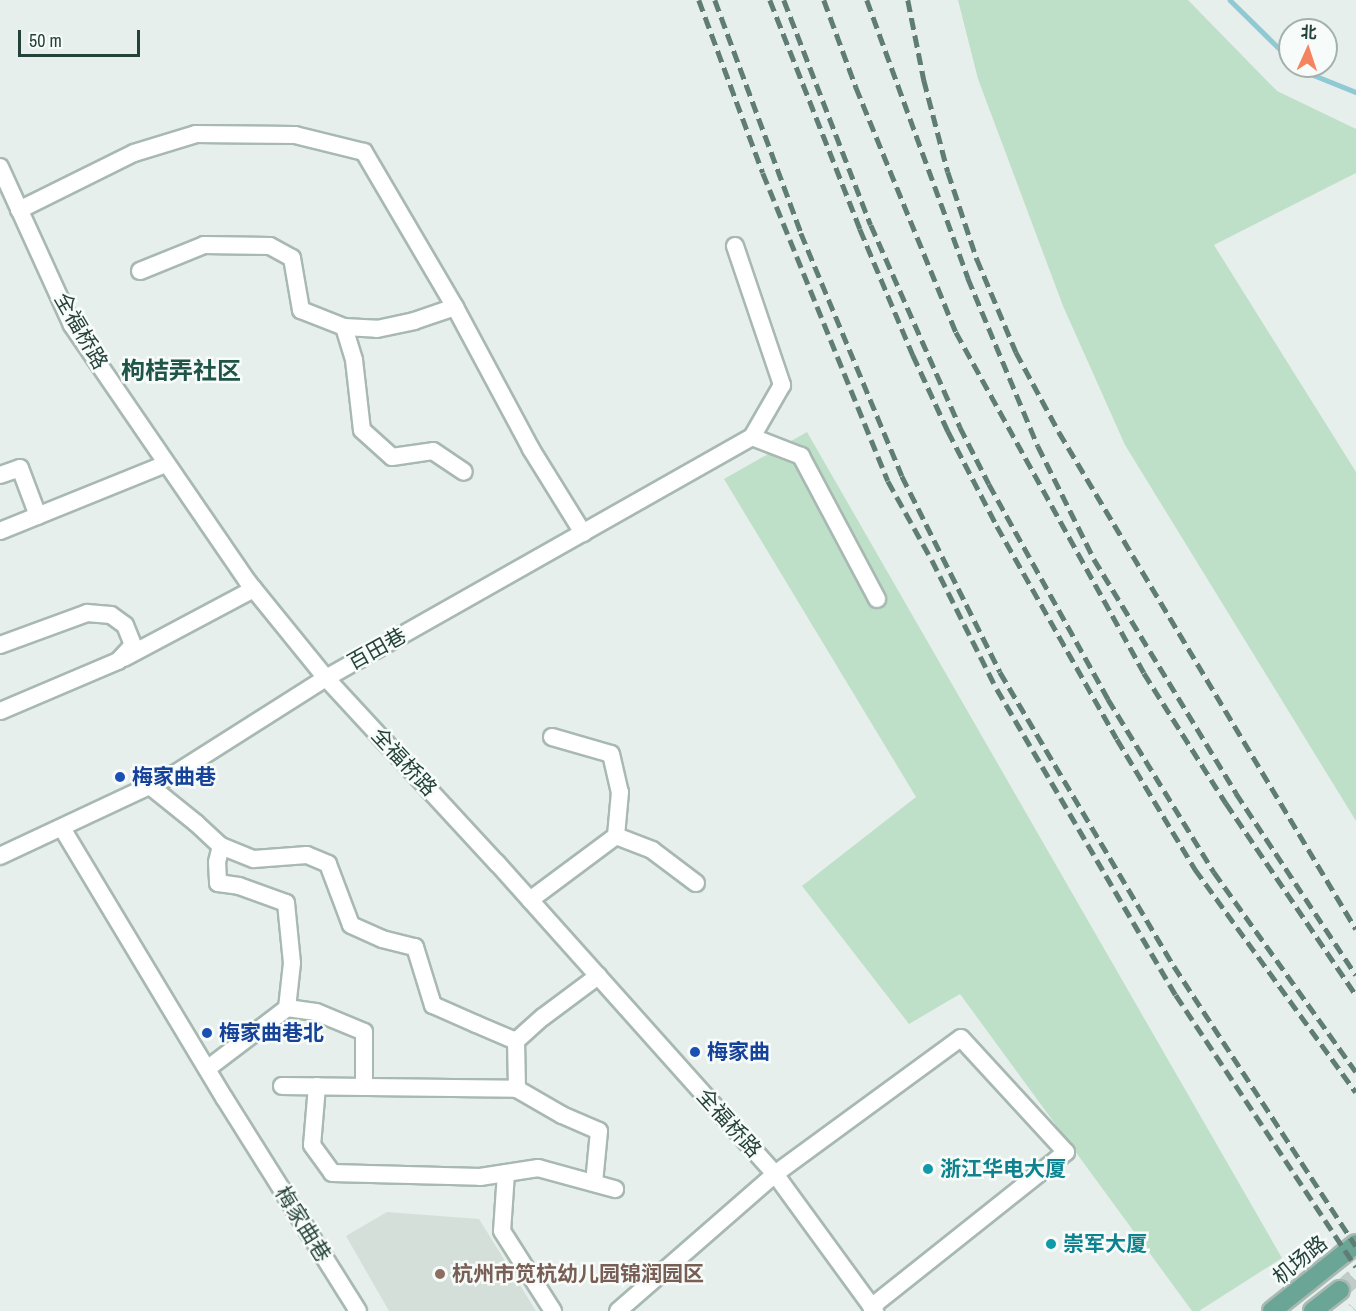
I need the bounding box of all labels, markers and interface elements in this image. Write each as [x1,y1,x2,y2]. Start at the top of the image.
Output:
scale bar [21,18,142,56]
north arrow [1278,18,1338,78]
text: 北 [1300,21,1317,43]
text: 50 m [29,28,62,53]
street label: 全福桥路 [49,288,113,374]
district label: 枸桔弄社区 [121,357,241,385]
street label: 百田巷 [343,623,411,675]
street label: 全福桥路 [366,723,442,801]
place label: 梅家曲巷 [132,764,216,790]
marker: 梅家曲巷 [113,770,127,784]
place label: 梅家曲巷北 [219,1020,324,1046]
marker: 梅家曲巷北 [200,1026,214,1040]
place label: 梅家曲 [707,1039,770,1065]
marker: 梅家曲 [688,1045,702,1059]
street label: 全福桥路 [692,1083,766,1163]
place label: 浙江华电大厦 [940,1156,1066,1182]
marker: 浙江华电大厦 [921,1162,935,1176]
street label: 梅家曲巷 [270,1182,336,1266]
street label: 机场路 [1268,1230,1332,1290]
place label: 崇军大厦 [1063,1231,1147,1257]
marker: 崇军大厦 [1044,1237,1058,1251]
place label: 杭州市笕杭幼儿园锦润园区 [452,1261,704,1287]
marker: 杭州市笕杭幼儿园锦润园区 [433,1267,447,1281]

